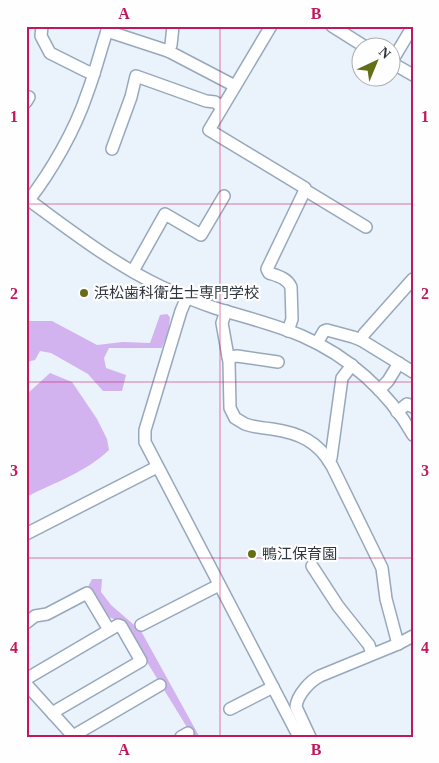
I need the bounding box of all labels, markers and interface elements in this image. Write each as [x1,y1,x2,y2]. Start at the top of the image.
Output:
text: A [118,5,130,22]
text: B [311,5,322,22]
north arrow [352,38,402,88]
text: N [376,44,394,62]
text: 1 [10,108,18,125]
text: 1 [421,108,429,125]
text: 2 [10,285,18,302]
place label: 浜松歯科衛生士専門学校 [94,285,259,301]
text: 2 [421,285,429,302]
marker: 浜松歯科衛生士専門学校 [78,287,90,299]
text: 3 [10,462,18,479]
text: 3 [421,462,429,479]
place label: 鴨江保育園 [262,546,337,562]
marker: 鴨江保育園 [246,548,258,560]
text: 4 [10,639,18,656]
text: 4 [421,639,429,656]
text: A [118,741,130,758]
text: B [311,741,322,758]

